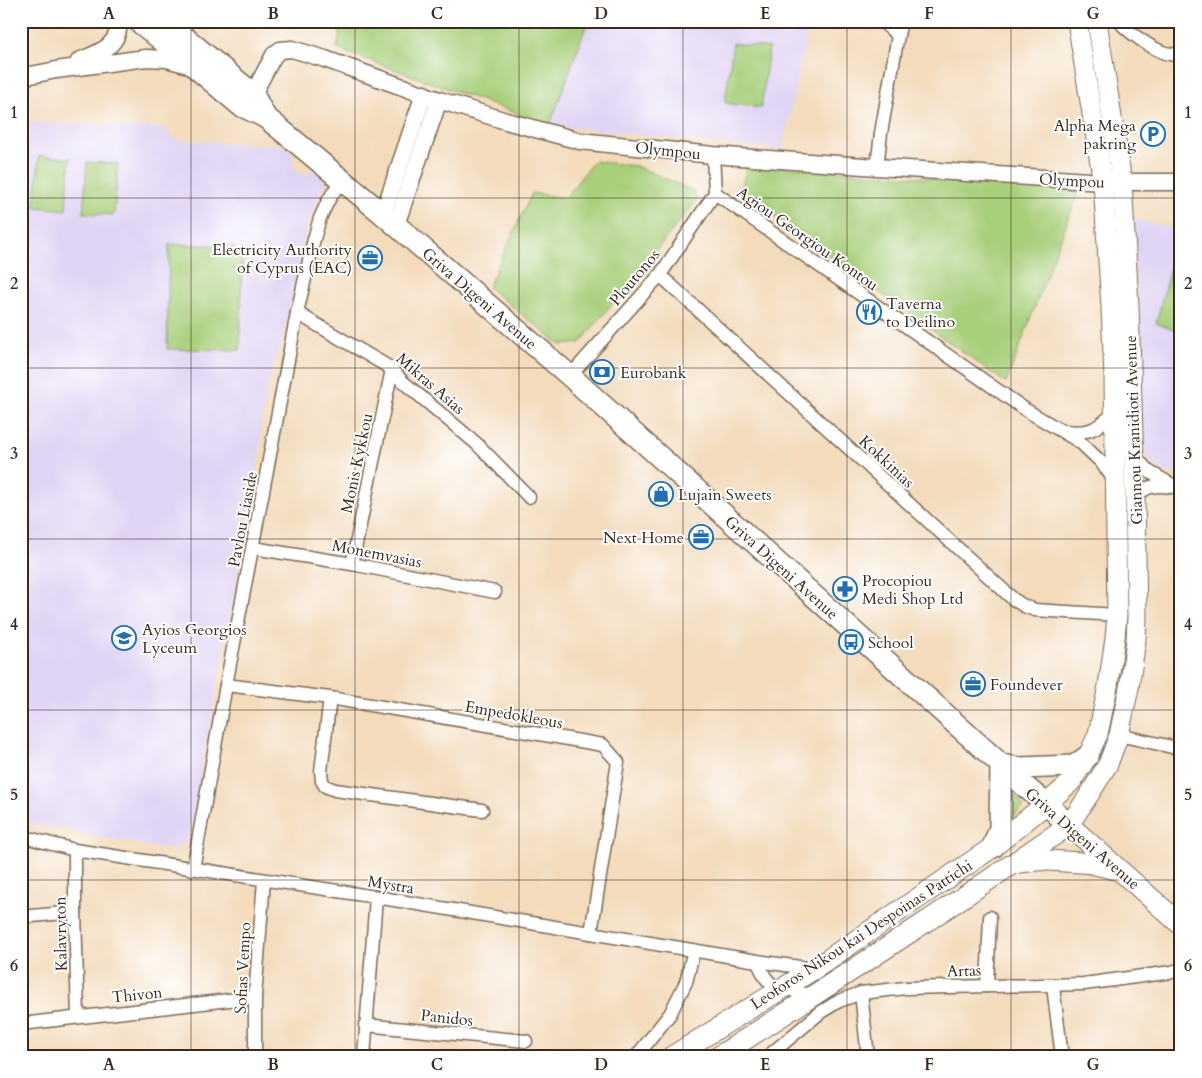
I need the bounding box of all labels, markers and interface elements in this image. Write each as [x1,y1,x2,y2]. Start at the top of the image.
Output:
text: A [103,3,115,25]
text: B [267,3,279,25]
text: C [431,3,443,25]
text: D [594,3,608,25]
text: E [760,3,770,25]
text: F [924,3,934,25]
text: G [1086,3,1100,25]
text: 1 [10,102,18,124]
text: 1 [1184,102,1192,124]
place label: Alpha Mega pakring [1054,115,1136,155]
parking icon: Alpha Mega pakring [1140,121,1166,147]
street label: Olympou [634,137,702,165]
street label: Olympou [1039,168,1106,194]
street label: Agiou Georgiou Kontou [732,182,883,296]
place label: Electricity Authority of Cyprus (EAC) [212,239,353,279]
street label: Griva Digeni Avenue [417,243,542,355]
office icon: Electricity Authority of Cyprus (EAC) [357,245,383,271]
street label: Ploutonos [605,245,665,311]
text: 2 [10,273,18,295]
text: 2 [1184,273,1192,295]
place label: Taverna to Deilino [886,293,955,333]
restaurant icon: Taverna to Deilino [856,299,882,325]
street label: Giannou Kranidioti Avenue [1120,335,1148,525]
street label: Mikras Asias [391,348,469,420]
bank icon: Eurobank [589,359,615,385]
place label: Eurobank [620,362,687,384]
street label: Monis Kykkou [336,411,378,515]
street label: Kokkinias [854,430,919,493]
text: 3 [10,443,18,465]
text: 3 [1184,443,1192,465]
street label: Pavlou Liaside [223,469,263,569]
shop icon: Lujain Sweets [648,481,674,507]
place label: Lujain Sweets [678,484,772,506]
street label: Griva Digeni Avenue [720,511,843,625]
office icon: Next Home [688,524,714,550]
place label: Next Home [603,527,684,549]
street label: Monemvasias [330,535,423,573]
place label: Procopiou Medi Shop Ltd [862,570,964,610]
pharmacy icon: Procopiou Medi Shop Ltd [832,576,858,602]
text: 4 [10,614,18,636]
text: 4 [1184,614,1192,636]
place label: Ayios Georgios Lyceum [142,619,247,659]
school or university icon: Ayios Georgios Lyceum [111,625,137,651]
bus stop icon: School [838,629,864,655]
place label: School [868,632,913,654]
office icon: Foundever [960,671,986,697]
place label: Foundever [990,674,1063,696]
street label: Empedokleous [463,696,564,734]
street label: Griva Digeni Avenue [1020,783,1145,895]
text: 5 [10,784,18,806]
text: 5 [1184,784,1192,806]
street label: Leoforos Nikou kai Despoinas Pattichi [746,854,977,1015]
street label: Mystra [366,870,416,900]
street label: Kalavryton [49,896,73,972]
street label: Sofias Vempo [230,921,256,1015]
text: 6 [10,955,18,977]
text: 6 [1184,955,1192,977]
street label: Artas [946,959,982,983]
street label: Thivon [111,981,164,1009]
street label: Panidos [420,1004,474,1032]
text: A [103,1054,115,1076]
text: B [267,1054,279,1076]
text: C [431,1054,443,1076]
text: D [594,1054,608,1076]
text: E [760,1054,770,1076]
text: F [924,1054,934,1076]
text: G [1086,1054,1100,1076]

